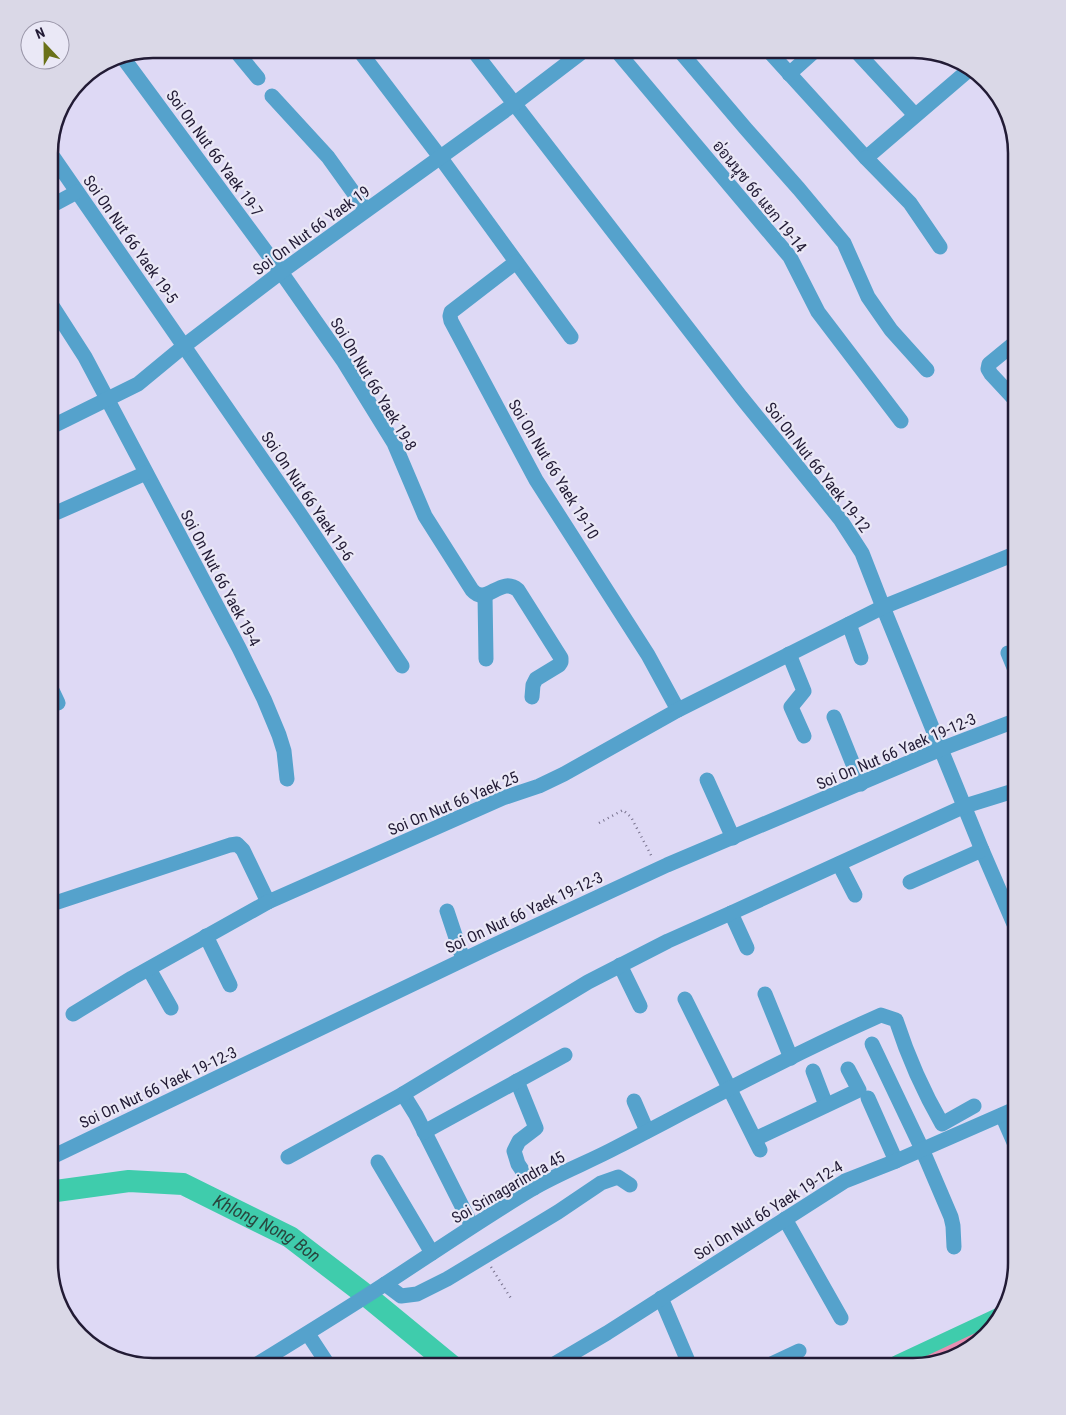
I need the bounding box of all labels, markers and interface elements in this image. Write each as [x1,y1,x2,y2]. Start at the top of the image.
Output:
north arrow [20,20,70,70]
text: N [33,24,47,42]
street label: Soi On Nut 66 Yaek 19-7 [162,86,267,220]
street label: อ่อนนุช 66 แยก 19-14 [707,136,812,258]
street label: Soi On Nut 66 Yaek 19-5 [79,172,182,307]
street label: Soi On Nut 66 Yaek 19 [249,182,373,279]
street label: Soi On Nut 66 Yaek 19-8 [326,314,421,454]
street label: Soi On Nut 66 Yaek 19-10 [504,396,603,543]
street label: Soi On Nut 66 Yaek 19-12 [761,399,874,536]
street label: Soi On Nut 66 Yaek 19-6 [257,428,358,565]
street label: Soi On Nut 66 Yaek 19-4 [177,507,265,650]
street label: Soi On Nut 66 Yaek 19-12-3 [814,709,979,794]
street label: Soi On Nut 66 Yaek 25 [385,767,521,840]
street label: Soi On Nut 66 Yaek 19-12-3 [442,868,606,957]
street label: Soi On Nut 66 Yaek 19-12-3 [76,1043,240,1132]
street label: Soi Srinagarindra 45 [448,1147,568,1228]
street label: Soi On Nut 66 Yaek 19-12-4 [690,1157,846,1264]
water label: Khlong Nong Bon [210,1190,325,1266]

